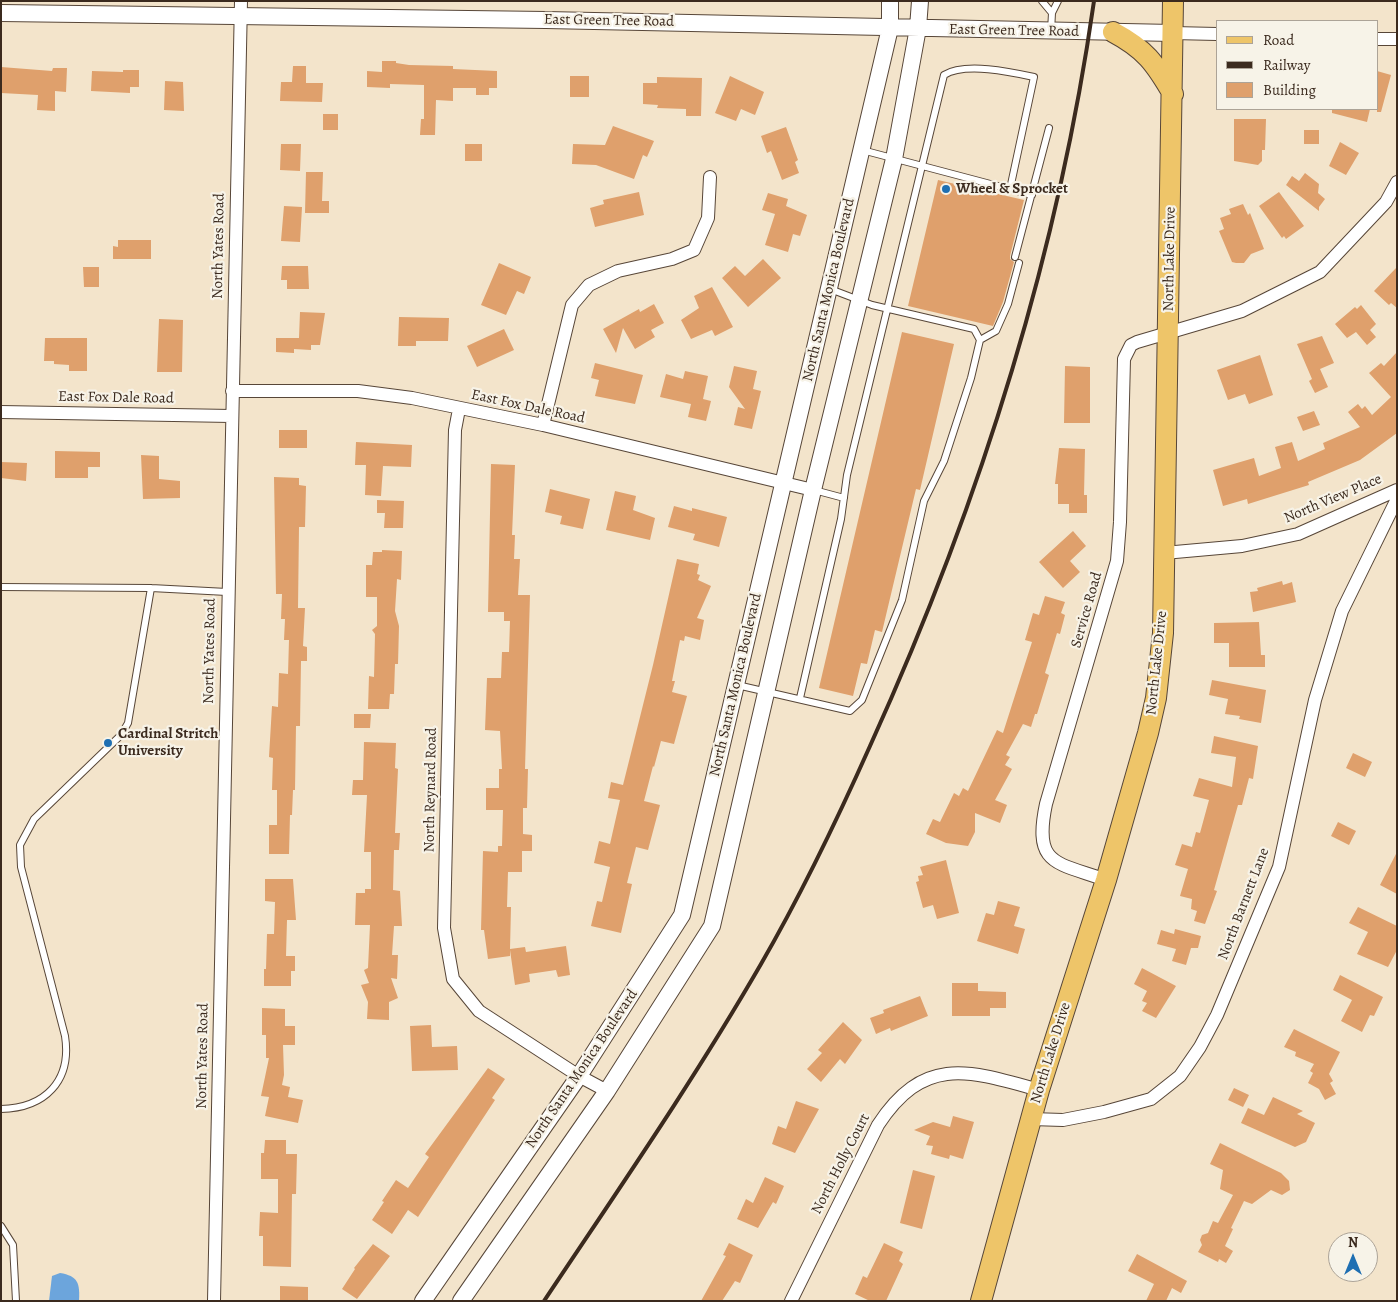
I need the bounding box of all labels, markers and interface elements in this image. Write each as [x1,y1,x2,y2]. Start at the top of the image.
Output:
street label: East Green Tree Road [544,11,674,31]
legend [1216,20,1378,110]
street label: East Green Tree Road [949,21,1079,41]
text: Road [1263,30,1294,50]
text: Railway [1263,55,1310,75]
text: Building [1263,80,1316,100]
place label: Wheel & Sprocket [956,180,1068,198]
marker: Wheel & Sprocket [940,183,952,195]
street label: North Yates Road [209,193,229,299]
street label: North Santa Monica Boulevard [799,197,859,383]
street label: North Lake Drive [1160,206,1180,312]
street label: East Fox Dale Road [469,386,587,428]
street label: East Fox Dale Road [58,388,174,408]
street label: North View Place [1281,470,1385,528]
street label: Service Road [1068,570,1106,650]
street label: North Santa Monica Boulevard [706,592,766,778]
street label: North Yates Road [200,598,220,704]
street label: North Lake Drive [1143,610,1171,716]
place label: Cardinal Stritch University [118,725,218,760]
street label: North Reynard Road [421,727,441,853]
marker: Cardinal Stritch University [102,737,114,749]
street label: North Barnett Lane [1214,845,1274,963]
street label: North Santa Monica Boulevard [522,986,642,1152]
street label: North Lake Drive [1027,1000,1075,1106]
street label: North Yates Road [193,1003,213,1109]
street label: North Holly Court [808,1111,874,1217]
north arrow [1328,1232,1378,1282]
text: N [1348,1233,1358,1252]

